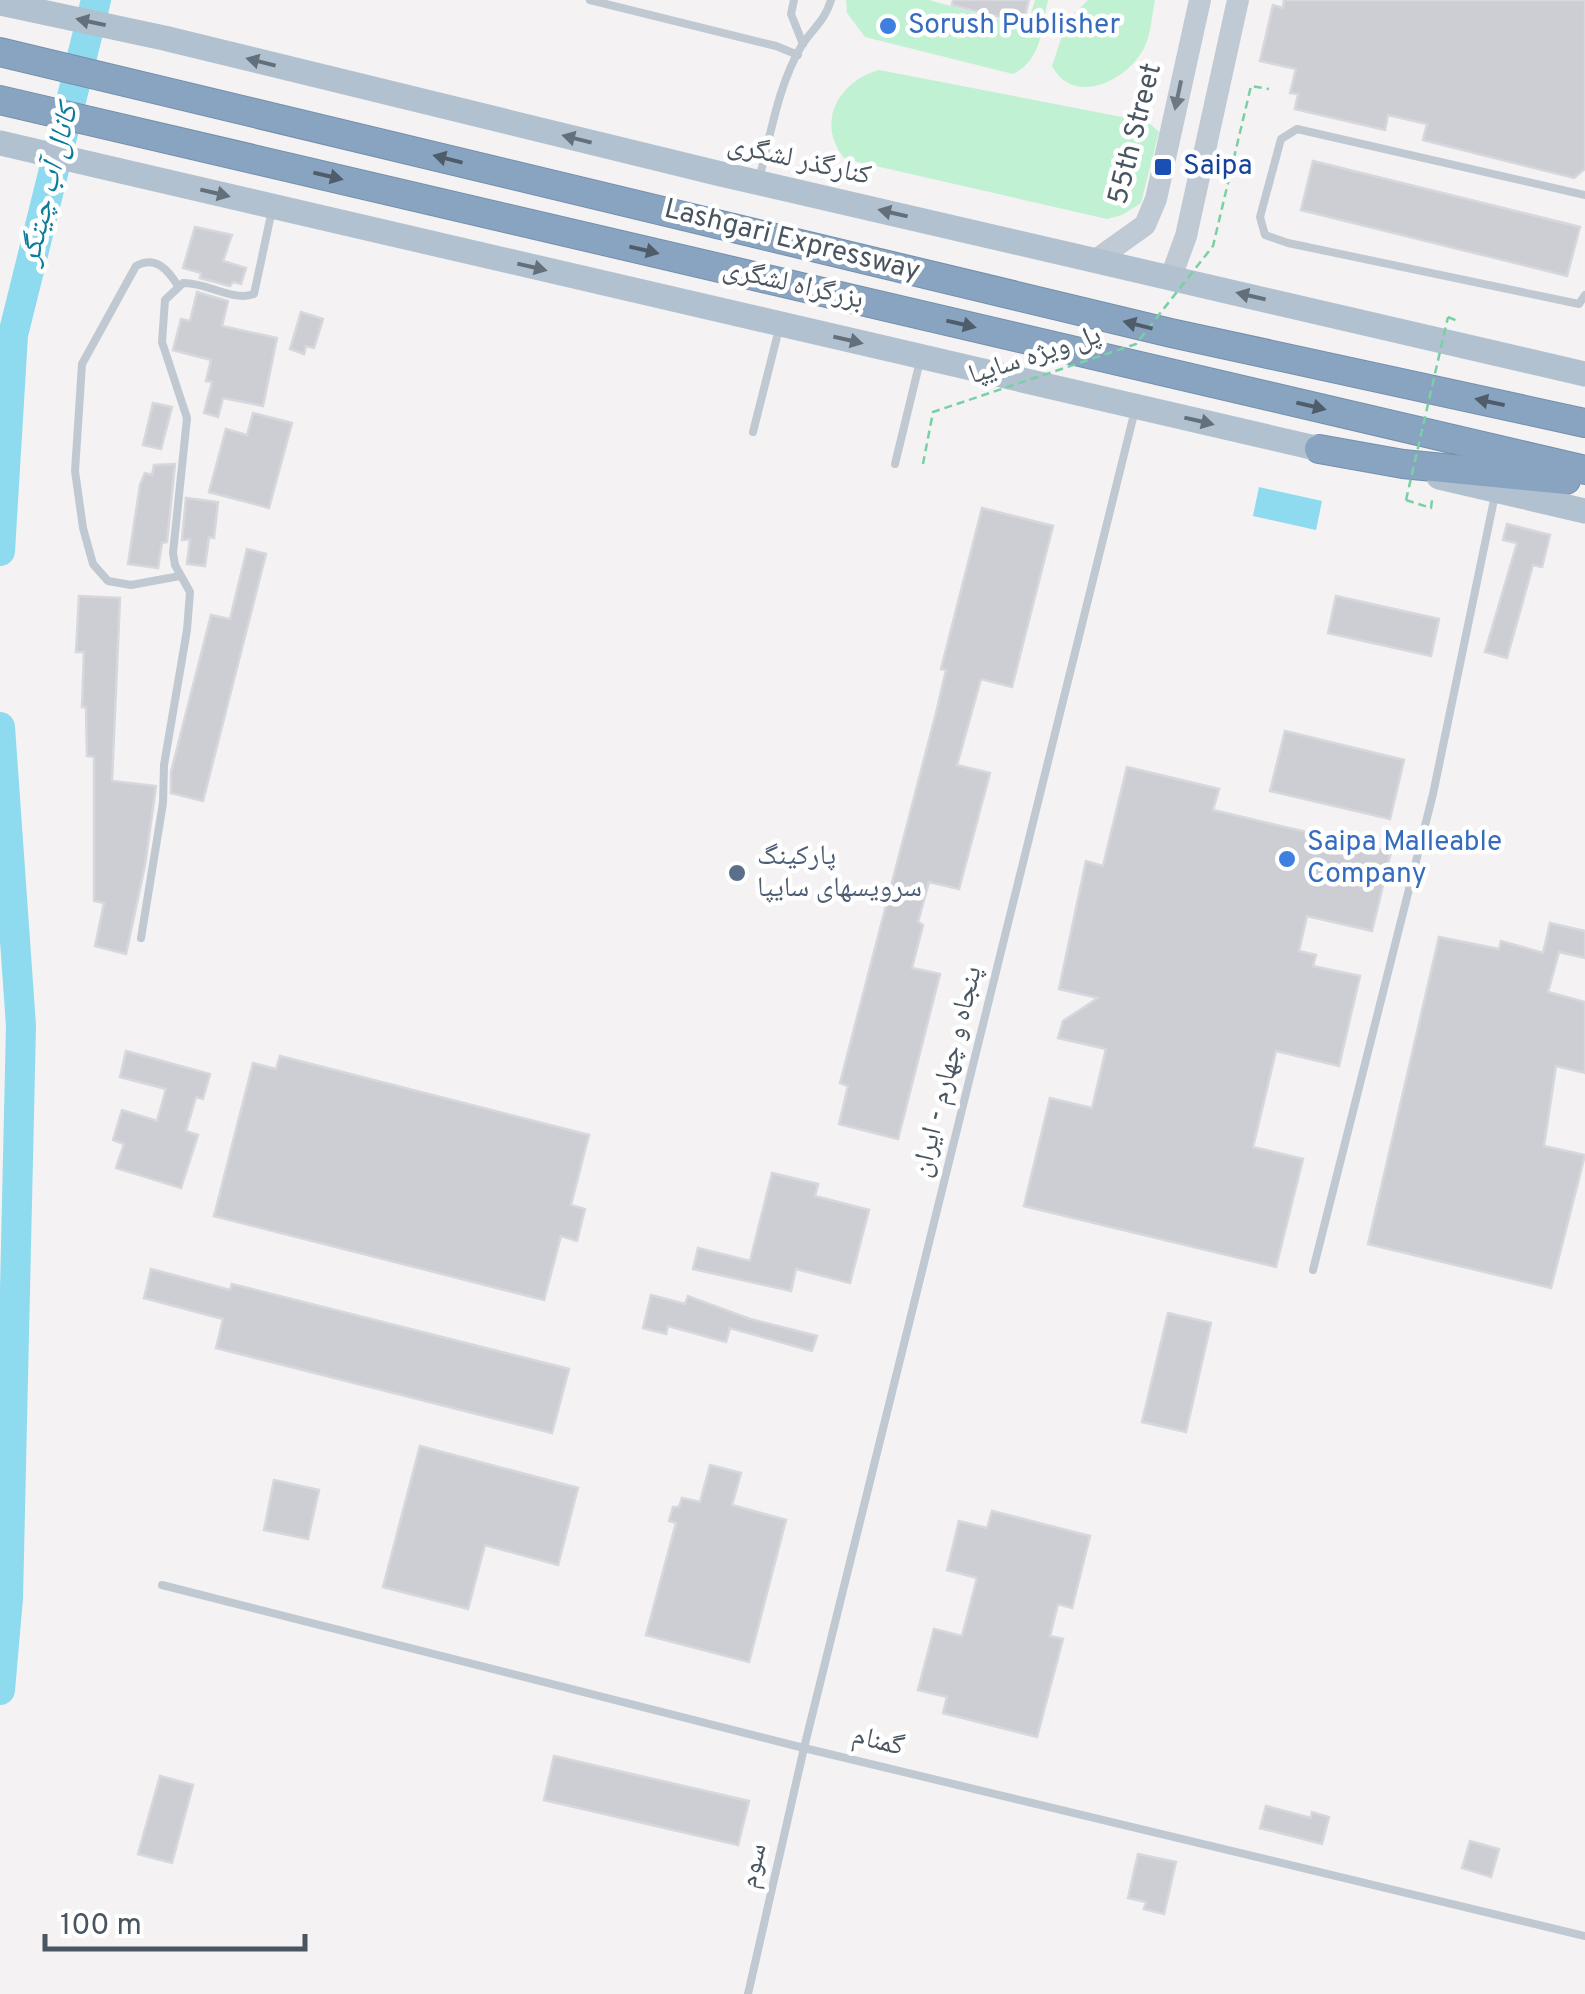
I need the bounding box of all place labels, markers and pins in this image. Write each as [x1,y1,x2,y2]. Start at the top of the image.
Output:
place label: Sorush Publisher [908,8,1120,44]
marker: Sorush Publisher [877,15,899,37]
place label: Saipa [1183,149,1253,185]
marker: Saipa [1152,156,1174,178]
place label: Saipa Malleable Company [1307,825,1502,893]
place label: پارکینگ سرویسهای سایپا [757,839,922,907]
marker: Saipa Malleable Company [1276,848,1298,870]
marker: پارکینگ سرویسهای سایپا [726,862,748,884]

